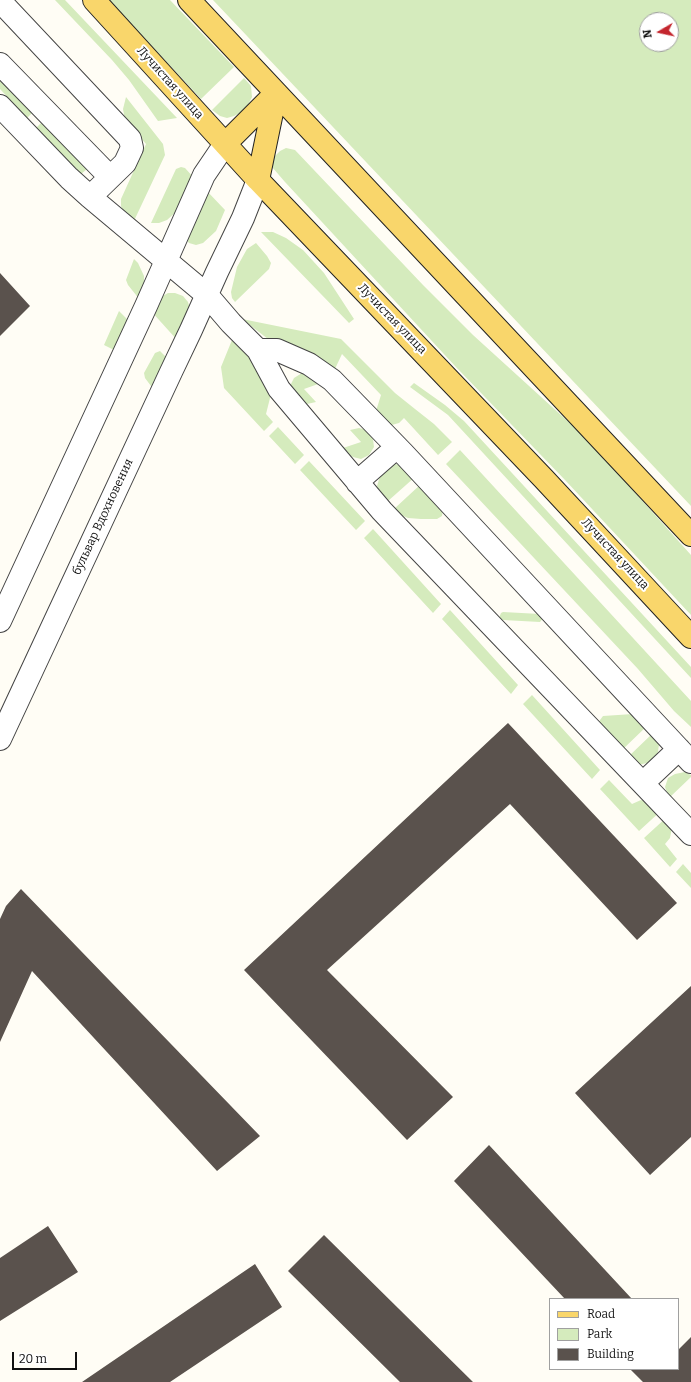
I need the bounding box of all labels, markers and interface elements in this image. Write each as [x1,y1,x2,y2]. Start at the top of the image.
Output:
north arrow [639,12,679,52]
text: N [641,29,655,39]
street label: Лучистая улица [134,44,206,122]
street label: Лучистая улица [355,281,429,357]
street label: бульвар Вдохновения [70,457,136,577]
street label: Лучистая улица [578,515,652,593]
legend [549,1298,679,1370]
text: Road [587,1307,615,1321]
text: Park [587,1327,612,1341]
scale bar [14,1344,79,1370]
text: Building [587,1347,634,1361]
text: 20 m [19,1352,47,1366]

